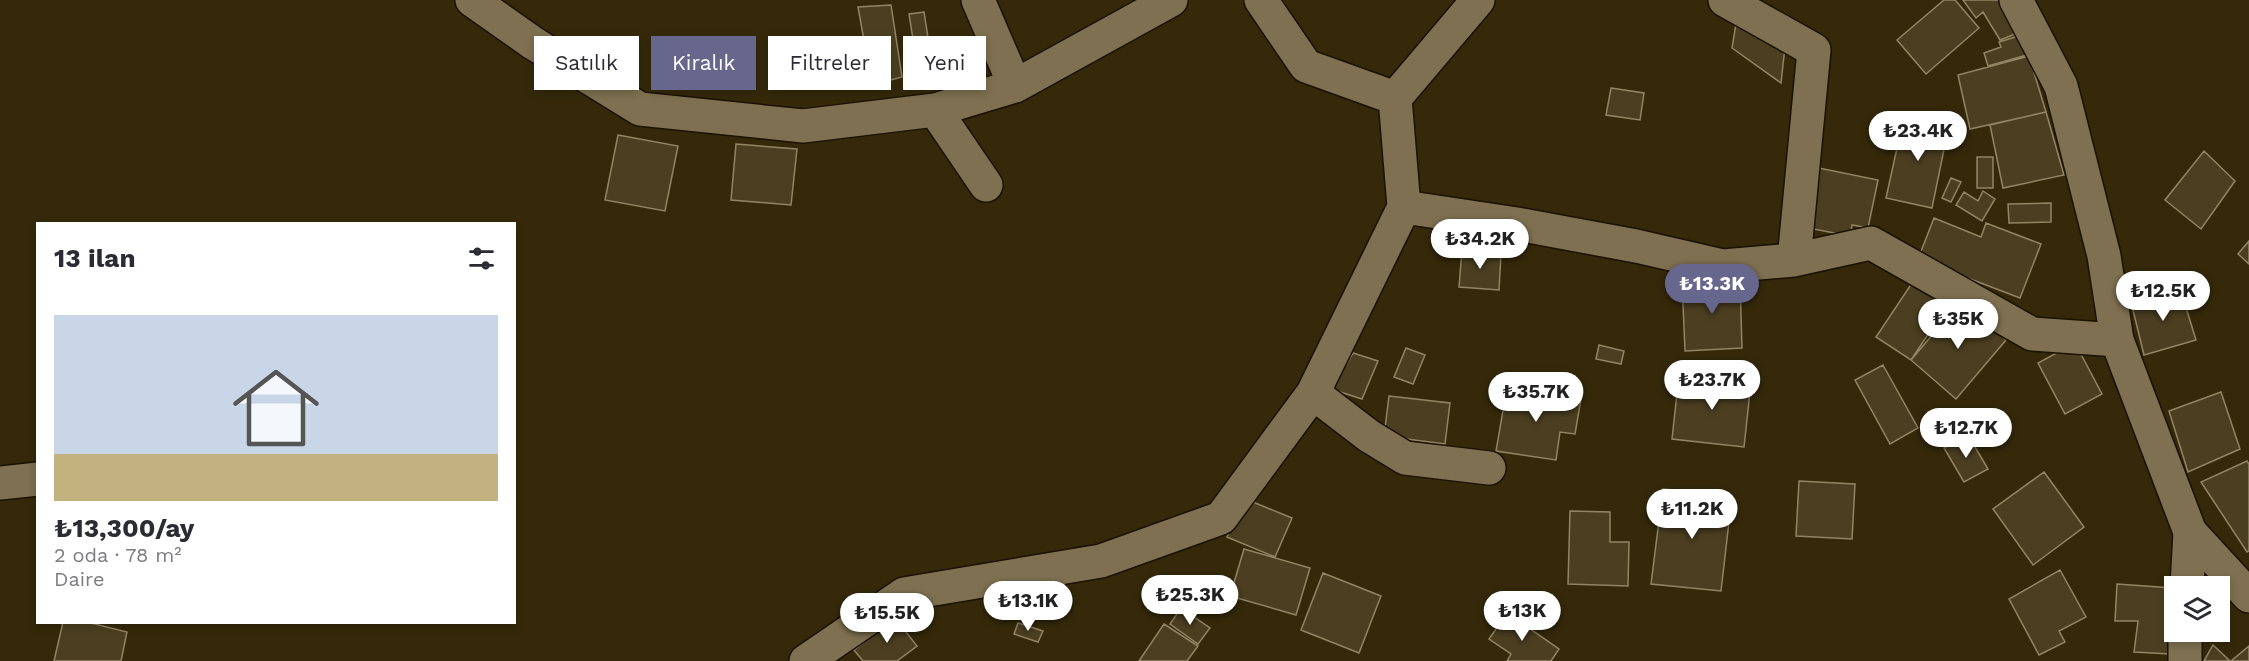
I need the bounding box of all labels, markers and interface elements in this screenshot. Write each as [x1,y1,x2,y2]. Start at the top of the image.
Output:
chip: Satılık [534,36,639,90]
chip: Kiralık [651,36,756,90]
chip: Filtreler [768,36,891,90]
chip: Yeni [903,36,986,90]
pin: ₺23.4K [1869,111,1967,162]
text: ₺23.4K [1883,118,1953,142]
pin: ₺34.2K [1431,219,1529,270]
text: ₺34.2K [1445,226,1515,250]
icon: filters [465,242,498,275]
text: 13 ilan [54,243,136,273]
pin: ₺13.3K [1663,264,1761,315]
text: ₺13.3K [1679,271,1745,295]
pin: ₺12.5K [2114,271,2212,322]
text: ₺12.5K [2130,278,2196,302]
pin: ₺35K [1922,299,1994,350]
text: ₺35K [1932,306,1984,330]
icon: home [222,354,330,462]
pin: ₺23.7K [1663,360,1761,411]
text: ₺23.7K [1678,367,1746,391]
pin: ₺35.7K [1487,372,1585,423]
text: ₺35.7K [1502,379,1570,403]
pin: ₺12.7K [1917,408,2015,459]
text: ₺12.7K [1934,415,1998,439]
pin: ₺11.2K [1643,489,1741,540]
text: ₺11.2K [1661,496,1724,520]
text: ₺13,300/ay [54,513,194,543]
text: 2 oda · 78 m² [54,543,182,567]
text: Daire [54,567,104,591]
pin: ₺25.3K [1141,575,1239,626]
map controls [2164,576,2230,642]
button: layers [2164,576,2230,642]
pin: ₺13.1K [979,581,1077,632]
text: ₺25.3K [1155,582,1225,606]
text: ₺13.1K [998,588,1058,612]
pin: ₺13K [1486,591,1558,642]
pin: ₺15.5K [838,593,936,644]
text: ₺13K [1498,598,1546,622]
text: ₺15.5K [854,600,920,624]

